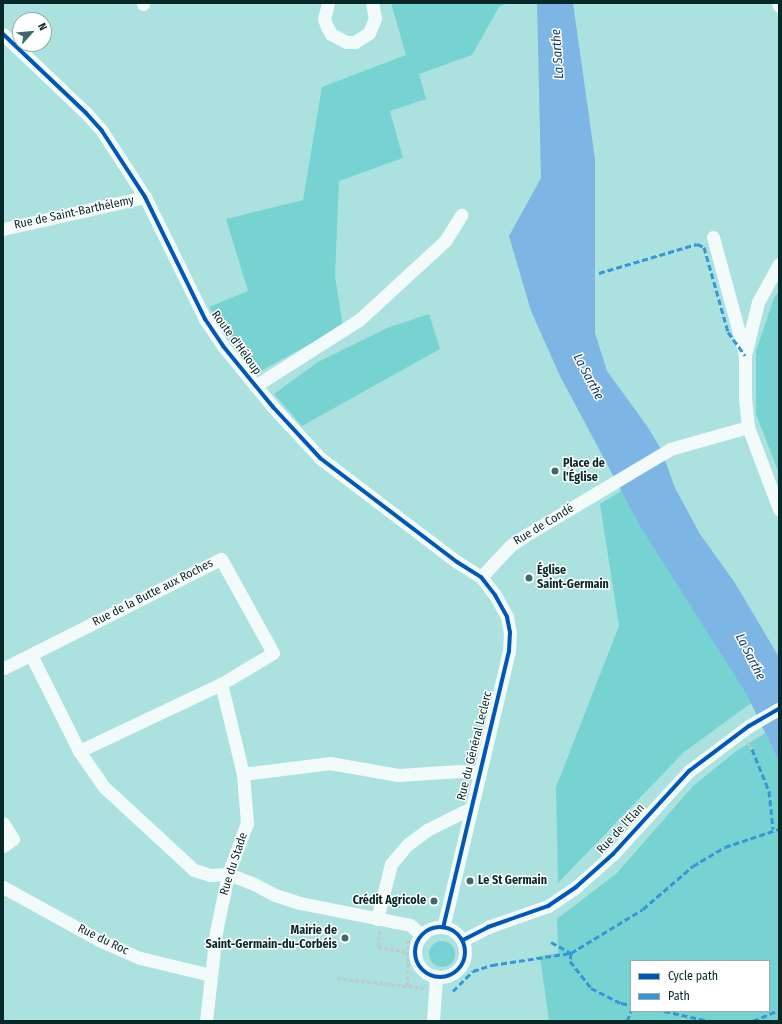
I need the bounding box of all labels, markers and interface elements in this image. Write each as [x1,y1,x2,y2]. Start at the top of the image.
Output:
north arrow [12,12,52,52]
text: N [35,21,50,33]
water label: La Sarthe [548,29,568,79]
street label: Rue de Saint-Barthélemy [13,193,135,233]
street label: Route d'Héloup [208,308,264,378]
water label: La Sarthe [569,351,607,403]
place label: Place de l'Église [563,457,605,485]
marker: Place de l'Église [550,466,560,476]
street label: Rue de Condé [511,501,577,549]
street label: Rue de la Butte aux Roches [90,556,216,630]
place label: Église Saint-Germain [537,564,609,592]
marker: Église Saint-Germain [524,573,534,583]
water label: La Sarthe [732,631,768,683]
street label: Rue du Général Leclerc [454,690,496,802]
street label: Rue de l'Elan [594,801,648,857]
street label: Rue du Stade [217,831,251,897]
place label: Le St Germain [478,874,547,888]
marker: Le St Germain [465,876,475,886]
place label: Crédit Agricole [353,894,426,908]
marker: Crédit Agricole [429,896,439,906]
street label: Rue du Roc [75,921,131,959]
place label: Mairie de Saint-Germain-du-Corbéis [206,924,337,952]
marker: Mairie de Saint-Germain-du-Corbéis [340,933,350,943]
legend [630,960,770,1012]
text: Cycle path [668,969,718,983]
text: Path [668,989,690,1003]

